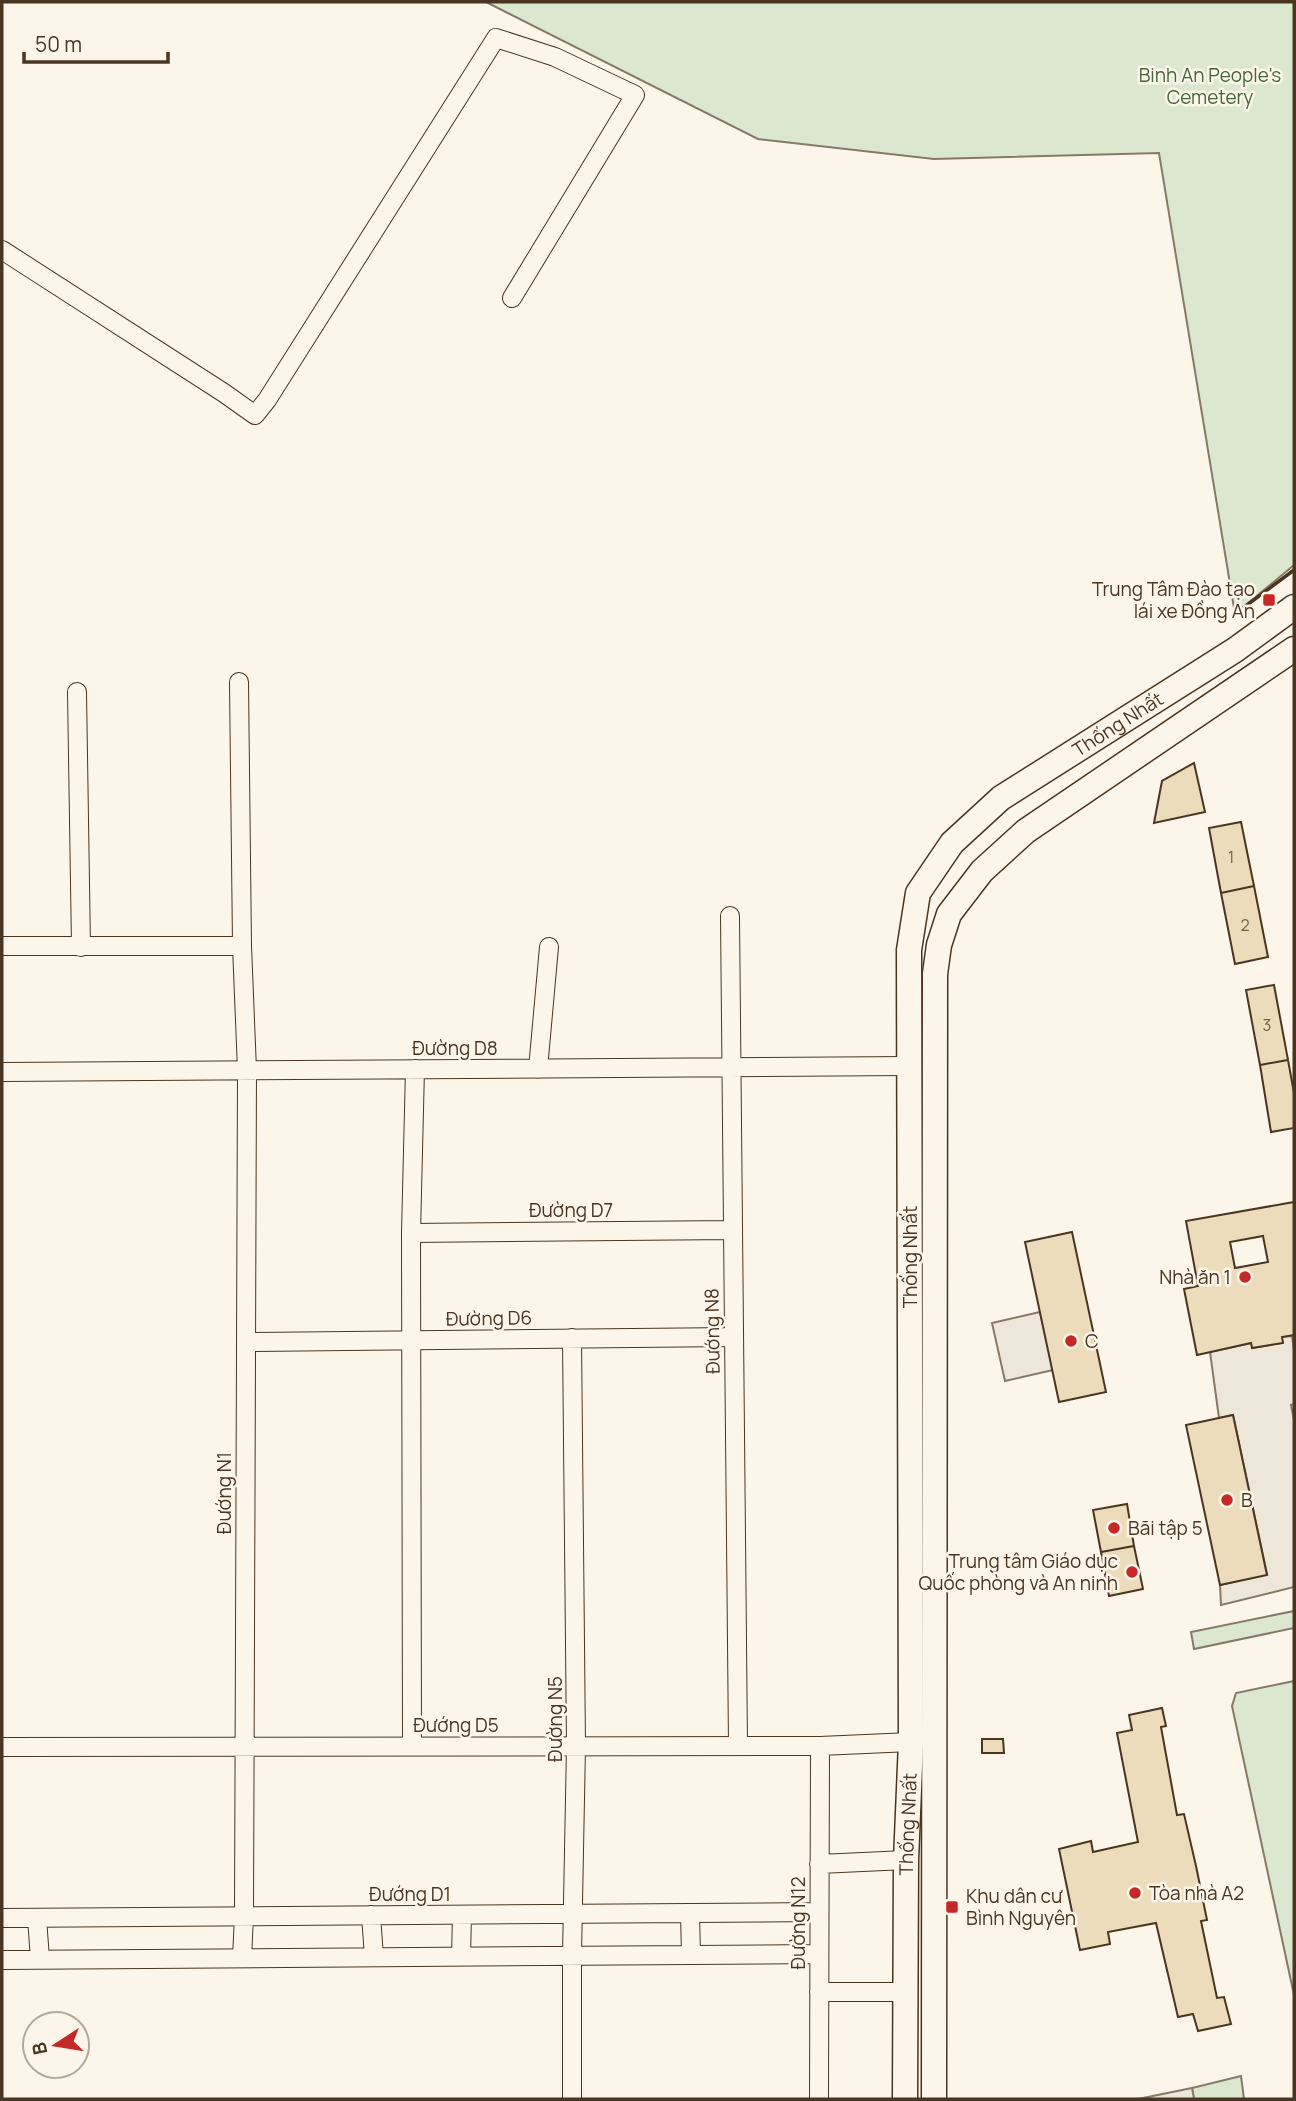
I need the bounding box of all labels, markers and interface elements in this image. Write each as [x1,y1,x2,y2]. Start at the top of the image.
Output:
scale bar [24,21,168,65]
text: 50 m [35,30,82,58]
park label: Binh An People's Cemetery [1139,62,1281,110]
place label: Trung Tâm Đào tạo lái xe Đồng An [1092,576,1255,624]
marker: Trung Tâm Đào tạo lái xe Đồng An [1261,592,1277,608]
street label: Thống Nhất [1067,686,1168,763]
house number: 1 [1228,846,1234,868]
house number: 2 [1240,914,1250,936]
house number: 3 [1263,1014,1271,1036]
street label: Đường D8 [412,1035,498,1061]
street label: Đường D7 [529,1197,613,1223]
street label: Thống Nhất [897,1206,923,1308]
place label: Nhà ăn 1 [1159,1264,1231,1290]
marker: Nhà ăn 1 [1237,1269,1253,1285]
street label: Đướng N8 [698,1288,726,1374]
street label: Đường D6 [446,1304,532,1332]
place label: C [1085,1328,1099,1354]
marker: C [1063,1333,1079,1349]
street label: Đướng N1 [211,1452,237,1534]
place label: B [1241,1487,1253,1513]
marker: B [1219,1492,1235,1508]
place label: Bãi tập 5 [1128,1515,1203,1541]
marker: Bãi tập 5 [1106,1520,1122,1536]
place label: Trung tâm Giáo dục Quốc phòng và An ninh [918,1548,1118,1596]
marker: Trung tâm Giáo dục Quốc phòng và An ninh [1124,1564,1140,1580]
street label: Đường N5 [542,1676,568,1762]
street label: Đướng D5 [413,1712,499,1738]
street label: Thống Nhất [893,1772,923,1875]
street label: Đường N12 [785,1876,811,1970]
place label: Tòa nhà A2 [1149,1880,1244,1906]
street label: Đướng D1 [369,1881,451,1907]
place label: Khu dân cư Bình Nguyên [966,1883,1076,1931]
marker: Tòa nhà A2 [1127,1885,1143,1901]
marker: Khu dân cư Bình Nguyên [944,1899,960,1915]
north arrow [21,2010,91,2080]
text: B [25,2040,53,2057]

